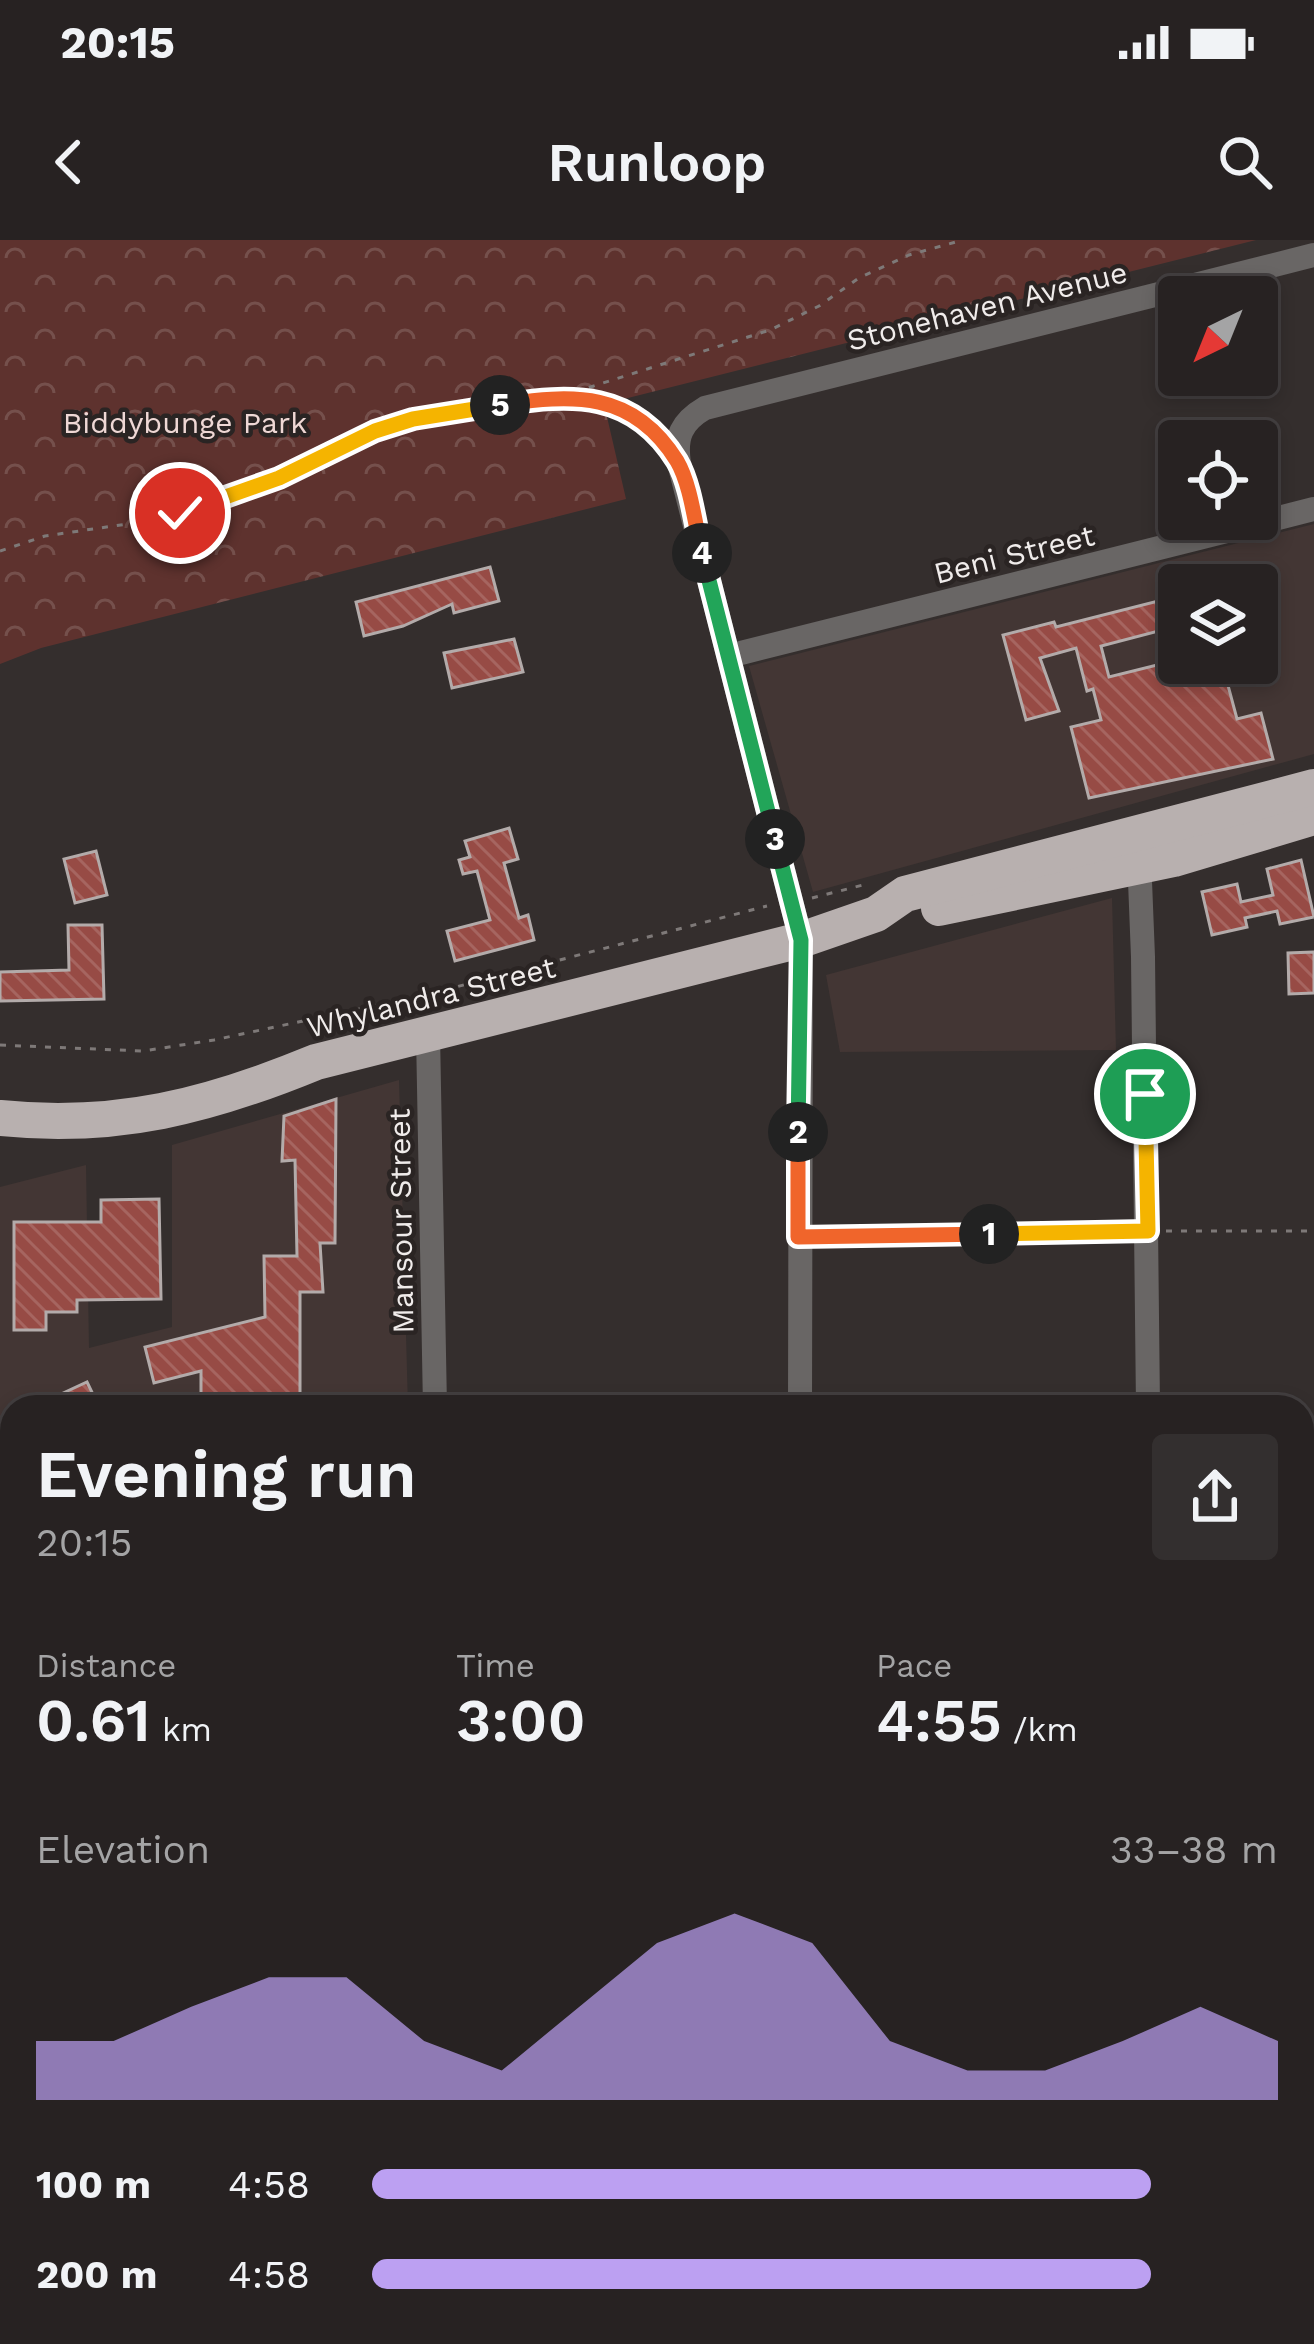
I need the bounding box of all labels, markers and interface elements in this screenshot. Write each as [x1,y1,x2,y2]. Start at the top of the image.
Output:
text: 20:15 [60,16,175,69]
icon: back [36,129,102,195]
icon: search [1212,129,1278,195]
text: Runloop [548,131,766,194]
street label: Stonehaven Avenue [843,254,1131,358]
north arrow [1158,276,1278,396]
map controls [1158,276,1278,684]
pin: 5 [470,375,530,435]
text: 5 [490,385,510,424]
park label: Biddybunge Park [63,405,307,440]
button: locate [1158,420,1278,540]
pin [129,462,231,564]
icon: check [147,480,213,546]
street label: Beni Street [930,517,1098,591]
pin: 4 [672,523,732,583]
text: 4 [691,533,713,572]
button: layers [1158,564,1278,684]
pin: 3 [745,809,805,869]
text: 3 [765,819,785,858]
street label: Whylandra Street [303,949,559,1045]
pin [1094,1043,1196,1145]
icon: arrive [1112,1061,1178,1127]
pin: 2 [768,1102,828,1162]
street label: Mansour Street [382,1108,420,1334]
text: 2 [788,1112,808,1151]
pin: 1 [959,1204,1019,1264]
text: 1 [982,1214,996,1253]
button: share [1152,1434,1278,1560]
text: Evening run [36,1436,417,1513]
text: 20:15 [36,1520,132,1565]
text: Distance [36,1646,176,1685]
text: Time [456,1646,535,1685]
text: Pace [876,1646,952,1685]
text: 0.61 [36,1685,151,1756]
text: 3:00 [456,1685,586,1756]
text: 4:55 [876,1685,1002,1756]
text: km [151,1710,212,1749]
text: /km [1002,1710,1078,1749]
text: Elevation [36,1827,210,1872]
text: 33–38 m [1110,1827,1278,1872]
text: 100 m [36,2162,151,2207]
text: 4:58 [228,2162,310,2207]
text: 200 m [36,2252,157,2297]
text: 4:58 [228,2252,310,2297]

